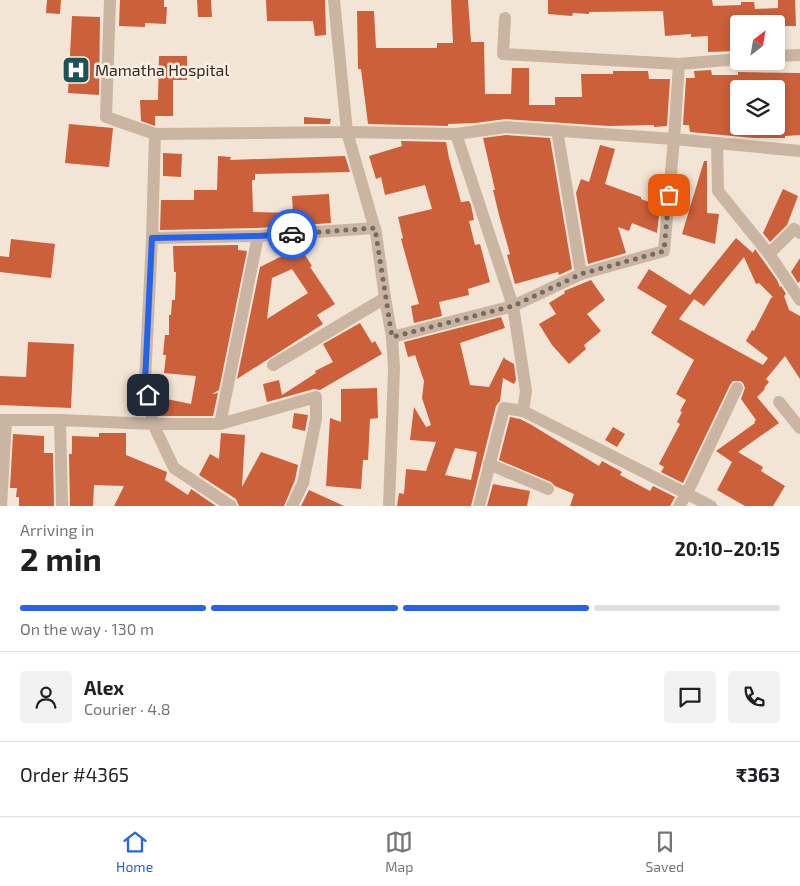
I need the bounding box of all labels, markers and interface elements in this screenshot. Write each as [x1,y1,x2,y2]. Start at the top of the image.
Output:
north arrow [730,15,785,70]
map controls [730,15,785,135]
hospital icon: Mamatha Hospital [61,55,91,85]
place label: Mamatha Hospital [95,60,229,79]
button: layers [730,80,785,135]
pin [648,174,690,216]
icon: bag [655,181,683,209]
courier [267,209,317,259]
icon: car [278,220,306,248]
pin [127,374,169,416]
icon: home [134,381,162,409]
text: Arriving in [20,520,94,539]
text: 20:10–20:15 [675,537,780,560]
text: 2 min [20,539,102,577]
text: On the way · 130 m [20,619,154,638]
button: person [20,671,72,723]
button: chat [664,671,716,723]
button: phone [728,671,780,723]
text: Alex [84,676,124,699]
text: Courier · 4.8 [84,699,171,718]
text: Order #4365 [20,763,129,786]
text: ₹363 [736,763,780,786]
tab: Home [116,828,153,875]
tab: Map [385,828,413,875]
tab: Saved [646,828,684,875]

